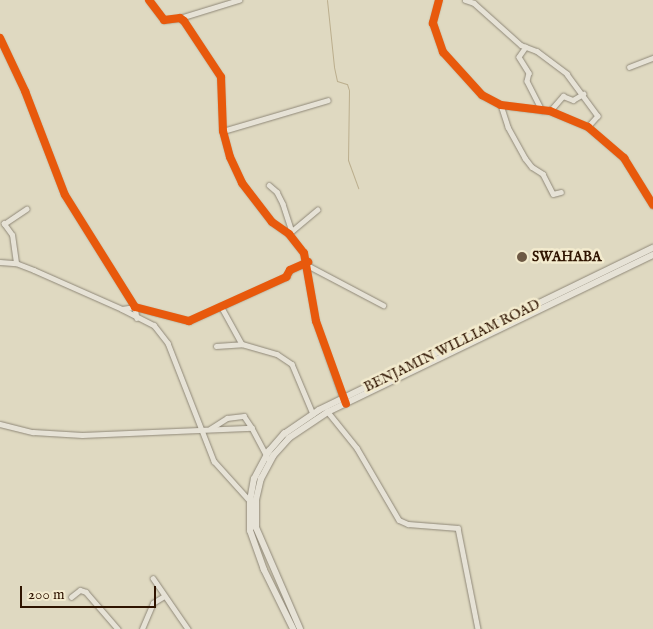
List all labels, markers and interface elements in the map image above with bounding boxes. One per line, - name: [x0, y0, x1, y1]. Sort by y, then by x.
- place label: SWAHABA: [532, 249, 602, 265]
- marker: SWAHABA: [516, 251, 528, 263]
- street label: BENJAMIN WILLIAM ROAD: [361, 296, 543, 396]
- scale bar: [22, 576, 159, 608]
- text: 200 m: [28, 585, 65, 604]

